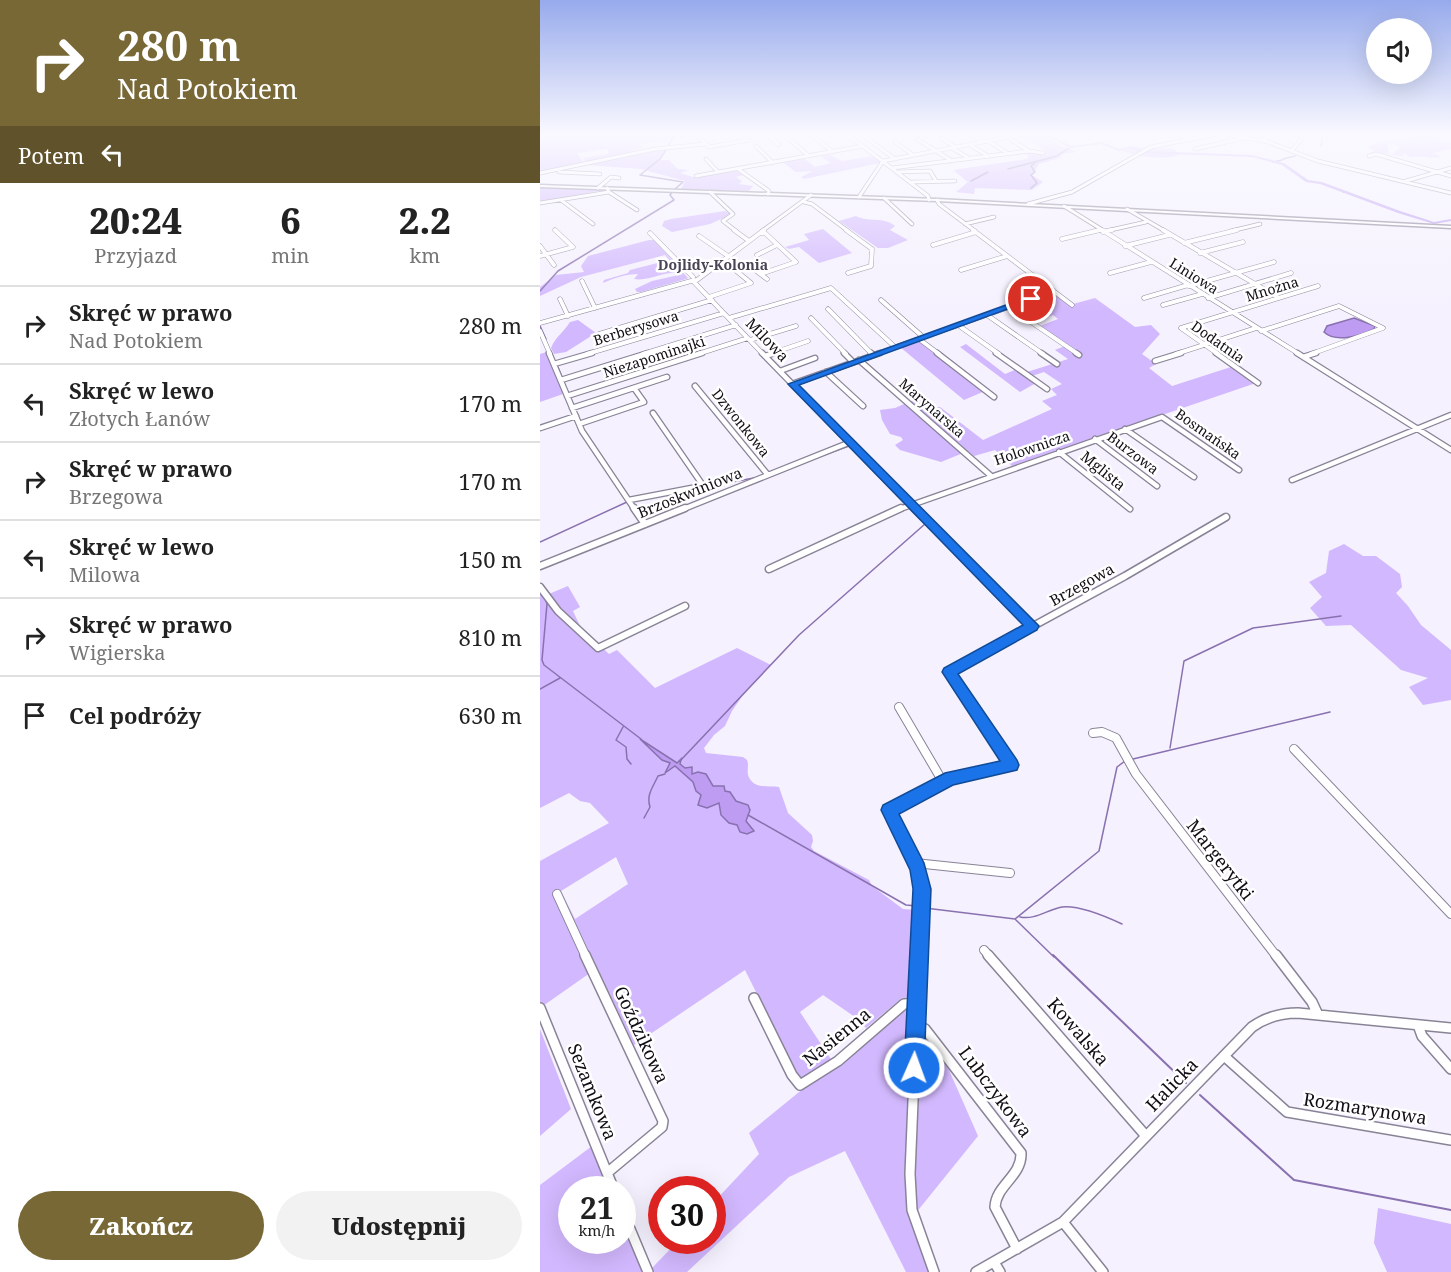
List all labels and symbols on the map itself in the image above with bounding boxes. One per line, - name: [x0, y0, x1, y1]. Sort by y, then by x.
- street label: Liniowa: [1166, 253, 1223, 298]
- district label: Dojlidy-Kolonia: [658, 255, 768, 274]
- street label: Mnożna: [1243, 271, 1301, 306]
- pin: [1005, 273, 1056, 324]
- street label: Berberysowa: [591, 306, 681, 349]
- street label: Milowa: [742, 313, 794, 366]
- street label: Dodatnia: [1188, 316, 1249, 367]
- street label: Niezapominajki: [601, 331, 708, 382]
- street label: Marynarska: [895, 374, 969, 442]
- street label: Dzwonkowa: [708, 385, 775, 461]
- street label: Bosmańska: [1172, 404, 1245, 463]
- street label: Holownicza: [991, 426, 1072, 469]
- street label: Burzowa: [1104, 427, 1163, 478]
- street label: Mglista: [1077, 446, 1130, 494]
- street label: Brzoskwiniowa: [634, 462, 745, 522]
- street label: Brzegowa: [1046, 558, 1117, 610]
- street label: Margerytki: [1182, 814, 1260, 905]
- street label: Goździkowa: [609, 982, 675, 1087]
- street label: Kowalska: [1043, 992, 1115, 1070]
- street label: Nasienna: [797, 1001, 875, 1071]
- position arrow: [882, 1036, 946, 1100]
- street label: Sezamkowa: [563, 1040, 623, 1143]
- street label: Lubczykowa: [954, 1041, 1038, 1142]
- street label: Halicka: [1140, 1052, 1203, 1116]
- street label: Rozmarynowa: [1302, 1086, 1429, 1130]
- speed limit sign: 30: [648, 1176, 726, 1254]

